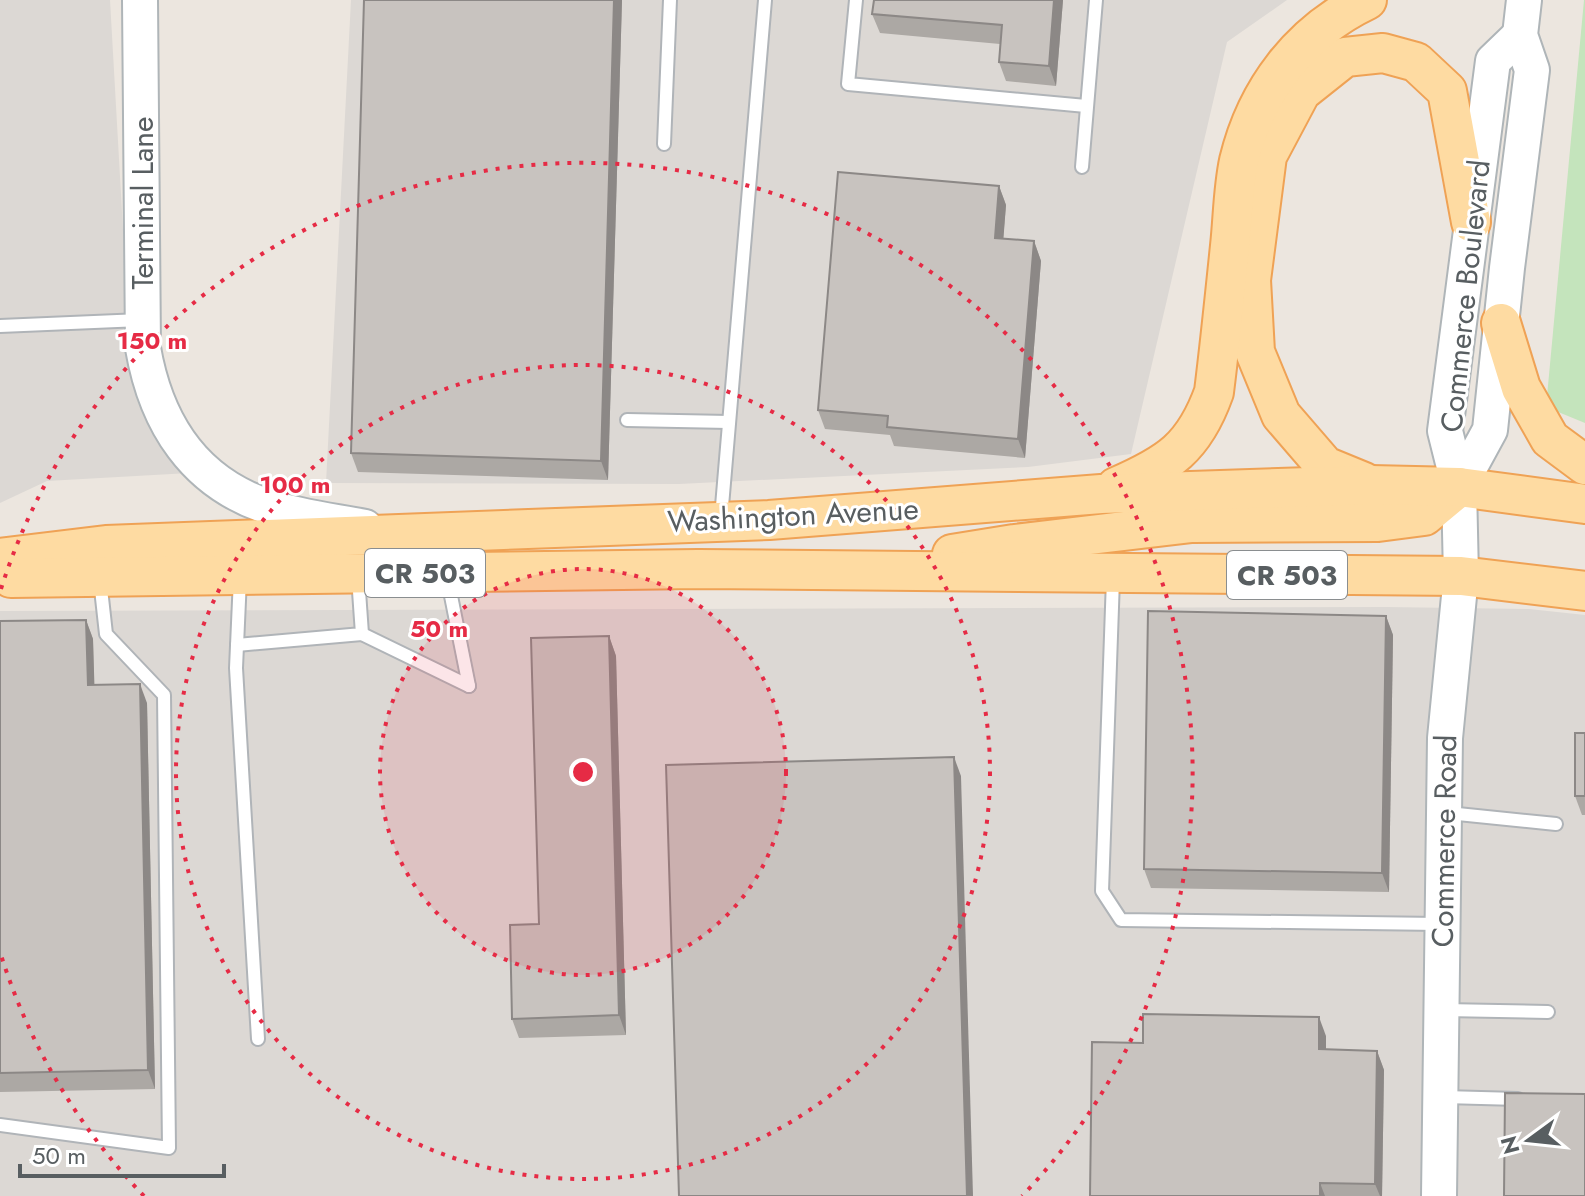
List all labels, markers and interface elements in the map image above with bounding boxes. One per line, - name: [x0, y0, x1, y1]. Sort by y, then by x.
- street label: Terminal Lane: [121, 116, 164, 290]
- street label: Commerce Boulevard: [1429, 158, 1501, 434]
- text: 150 m: [117, 323, 187, 358]
- text: 100 m: [260, 467, 330, 502]
- street label: Washington Avenue: [666, 487, 920, 543]
- road number: CR 503: [365, 549, 485, 597]
- road number: CR 503: [1227, 551, 1347, 599]
- text: 50 m: [410, 611, 468, 646]
- street label: Commerce Road: [1421, 734, 1467, 948]
- centre of rings: [569, 758, 597, 786]
- north arrow: [1489, 1100, 1569, 1180]
- scale bar: [20, 1128, 224, 1178]
- text: N: [1492, 1133, 1527, 1158]
- text: 50 m: [32, 1138, 86, 1173]

